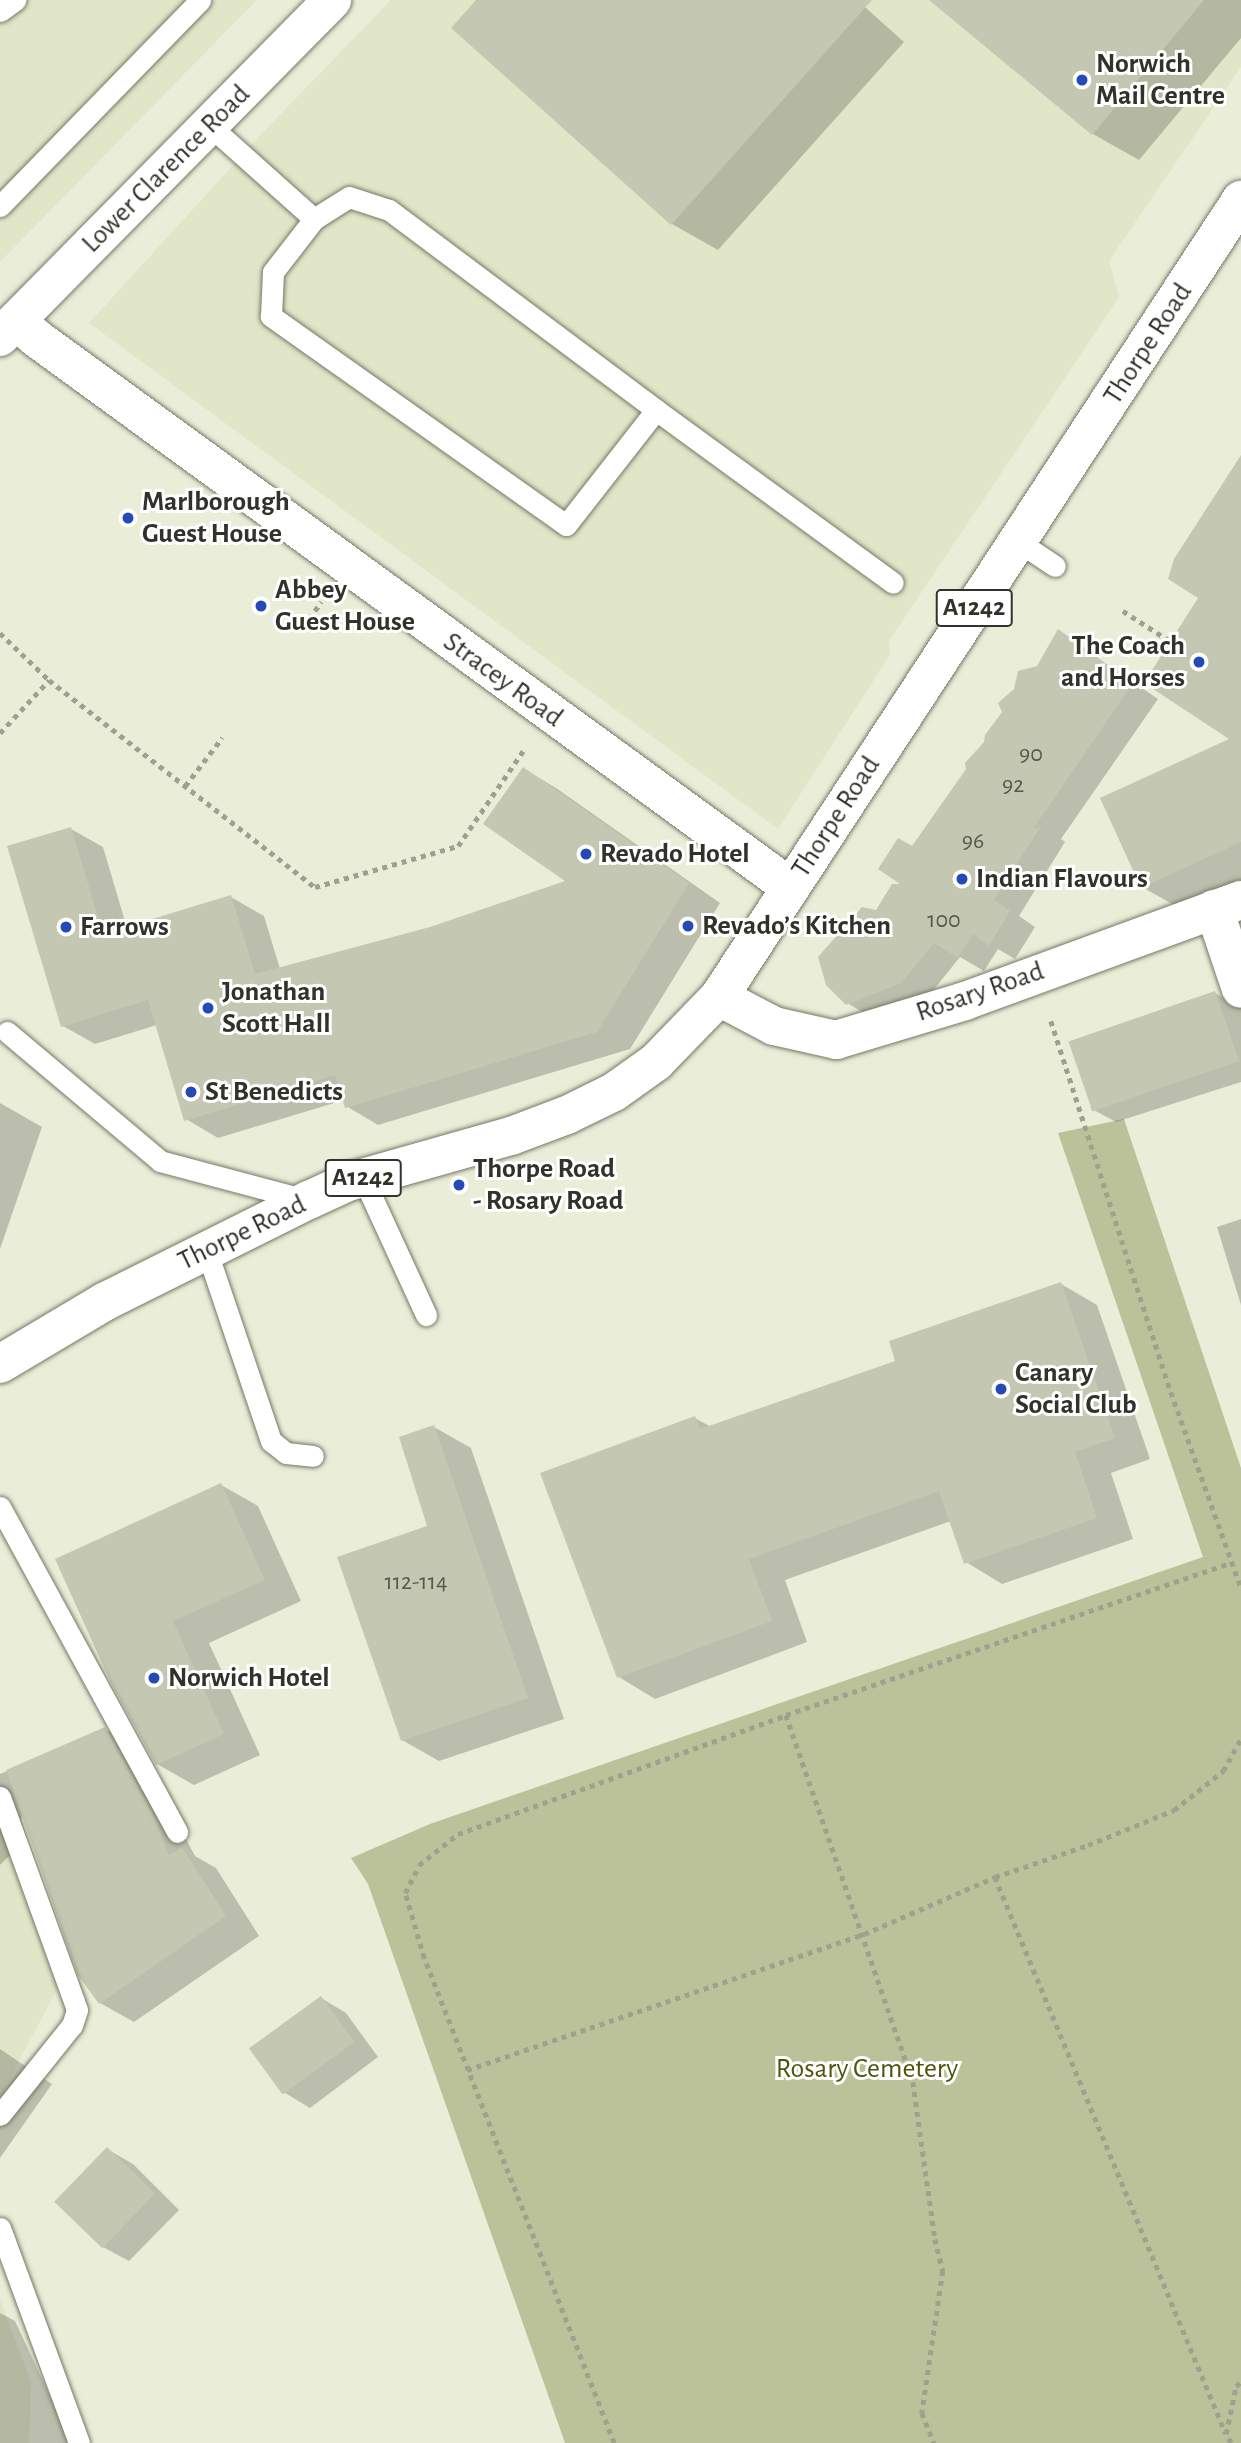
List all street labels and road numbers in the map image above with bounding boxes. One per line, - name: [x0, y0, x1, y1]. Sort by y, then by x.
- street label: Lower Clarence Road: [75, 78, 257, 260]
- street label: Thorpe Road: [1096, 277, 1200, 411]
- road number: A1242: [936, 586, 1012, 630]
- street label: Stracey Road: [437, 625, 569, 735]
- street label: Thorpe Road: [784, 750, 888, 884]
- street label: Rosary Road: [912, 954, 1048, 1030]
- road number: A1242: [324, 1156, 402, 1200]
- street label: Thorpe Road: [173, 1188, 311, 1278]

